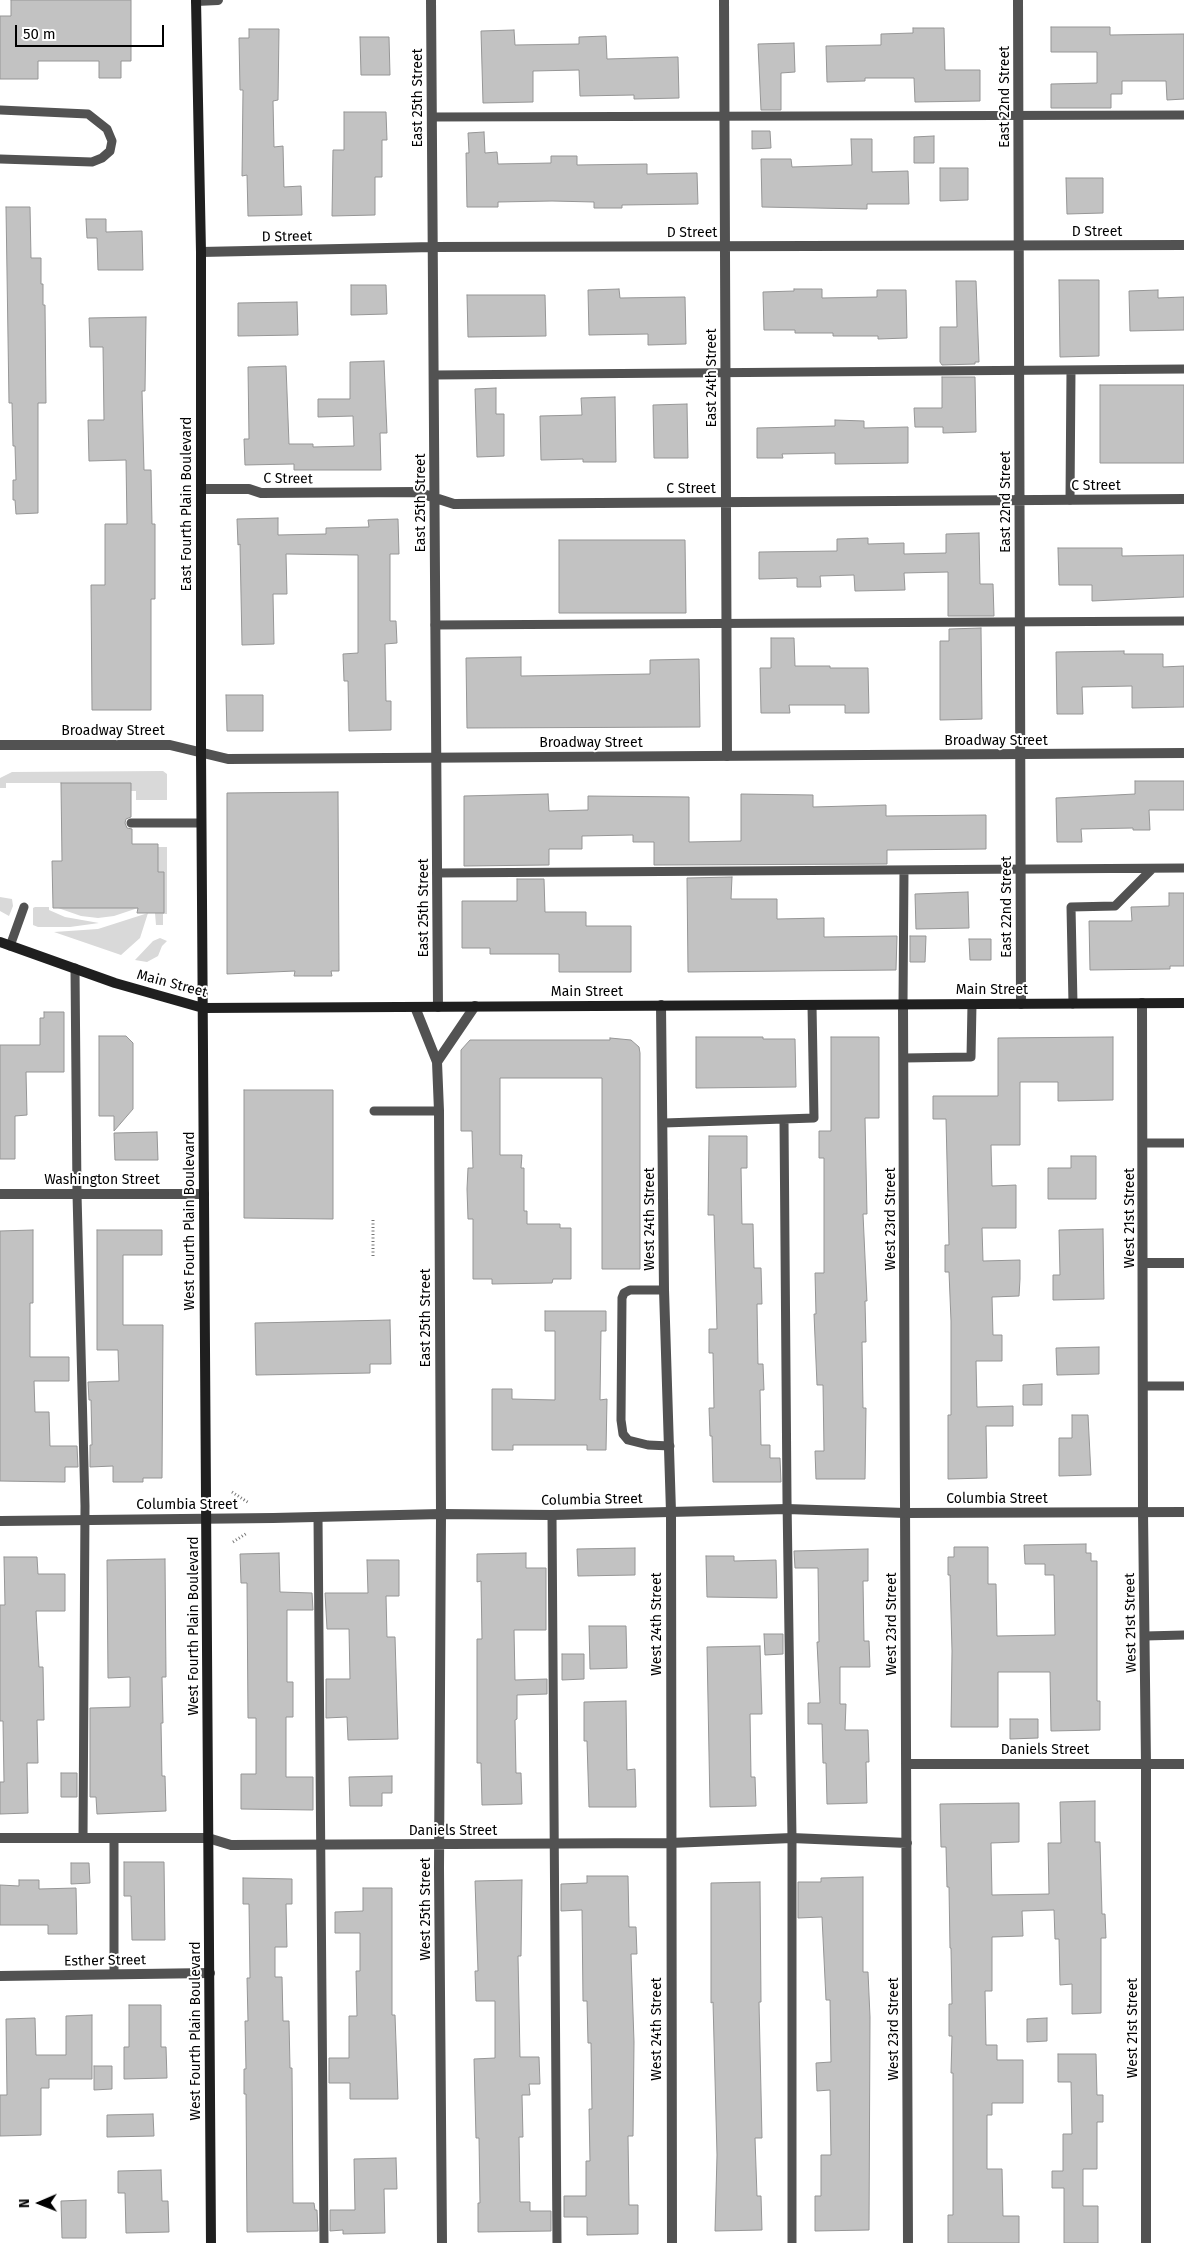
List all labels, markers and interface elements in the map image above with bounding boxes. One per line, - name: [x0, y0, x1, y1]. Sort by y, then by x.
- scale bar: [18, 15, 166, 47]
- text: 50 m: [23, 25, 56, 43]
- street label: East 22nd Street: [997, 46, 1013, 148]
- street label: East 25th Street: [410, 49, 426, 147]
- street label: D Street: [1072, 224, 1122, 240]
- street label: D Street: [667, 225, 717, 241]
- street label: D Street: [262, 228, 312, 246]
- street label: East 24th Street: [704, 328, 720, 428]
- street label: East Fourth Plain Boulevard: [179, 417, 195, 591]
- street label: East 22nd Street: [998, 451, 1014, 553]
- street label: East 25th Street: [413, 454, 429, 552]
- street label: C Street: [263, 470, 313, 488]
- street label: C Street: [1071, 478, 1121, 494]
- street label: C Street: [666, 481, 716, 497]
- street label: Broadway Street: [61, 723, 165, 739]
- street label: Broadway Street: [944, 733, 1048, 749]
- street label: Broadway Street: [539, 735, 643, 751]
- street label: East 22nd Street: [999, 856, 1015, 958]
- street label: East 25th Street: [416, 859, 432, 957]
- street label: Main Street: [135, 967, 209, 1001]
- street label: Main Street: [956, 982, 1028, 998]
- street label: Main Street: [551, 984, 623, 1000]
- street label: West Fourth Plain Boulevard: [182, 1131, 198, 1311]
- street label: West 24th Street: [642, 1167, 658, 1271]
- street label: West 23rd Street: [883, 1167, 899, 1271]
- street label: West 21st Street: [1122, 1168, 1138, 1268]
- street label: Washington Street: [44, 1172, 160, 1188]
- street label: East 25th Street: [418, 1269, 434, 1367]
- street label: Columbia Street: [541, 1491, 643, 1509]
- street label: Columbia Street: [946, 1491, 1048, 1507]
- street label: Columbia Street: [136, 1497, 238, 1513]
- street label: West Fourth Plain Boulevard: [186, 1536, 202, 1716]
- street label: West 24th Street: [649, 1572, 665, 1676]
- street label: West 23rd Street: [884, 1572, 900, 1676]
- street label: West 21st Street: [1122, 1573, 1140, 1673]
- street label: Daniels Street: [1001, 1742, 1089, 1758]
- street label: Daniels Street: [409, 1823, 497, 1839]
- street label: West 25th Street: [418, 1857, 434, 1961]
- street label: West Fourth Plain Boulevard: [188, 1941, 204, 2121]
- street label: Esther Street: [64, 1952, 146, 1970]
- street label: West 24th Street: [649, 1977, 665, 2081]
- street label: West 23rd Street: [886, 1977, 902, 2081]
- street label: West 21st Street: [1125, 1978, 1141, 2078]
- north arrow: [15, 2178, 65, 2228]
- text: N: [16, 2198, 33, 2208]

